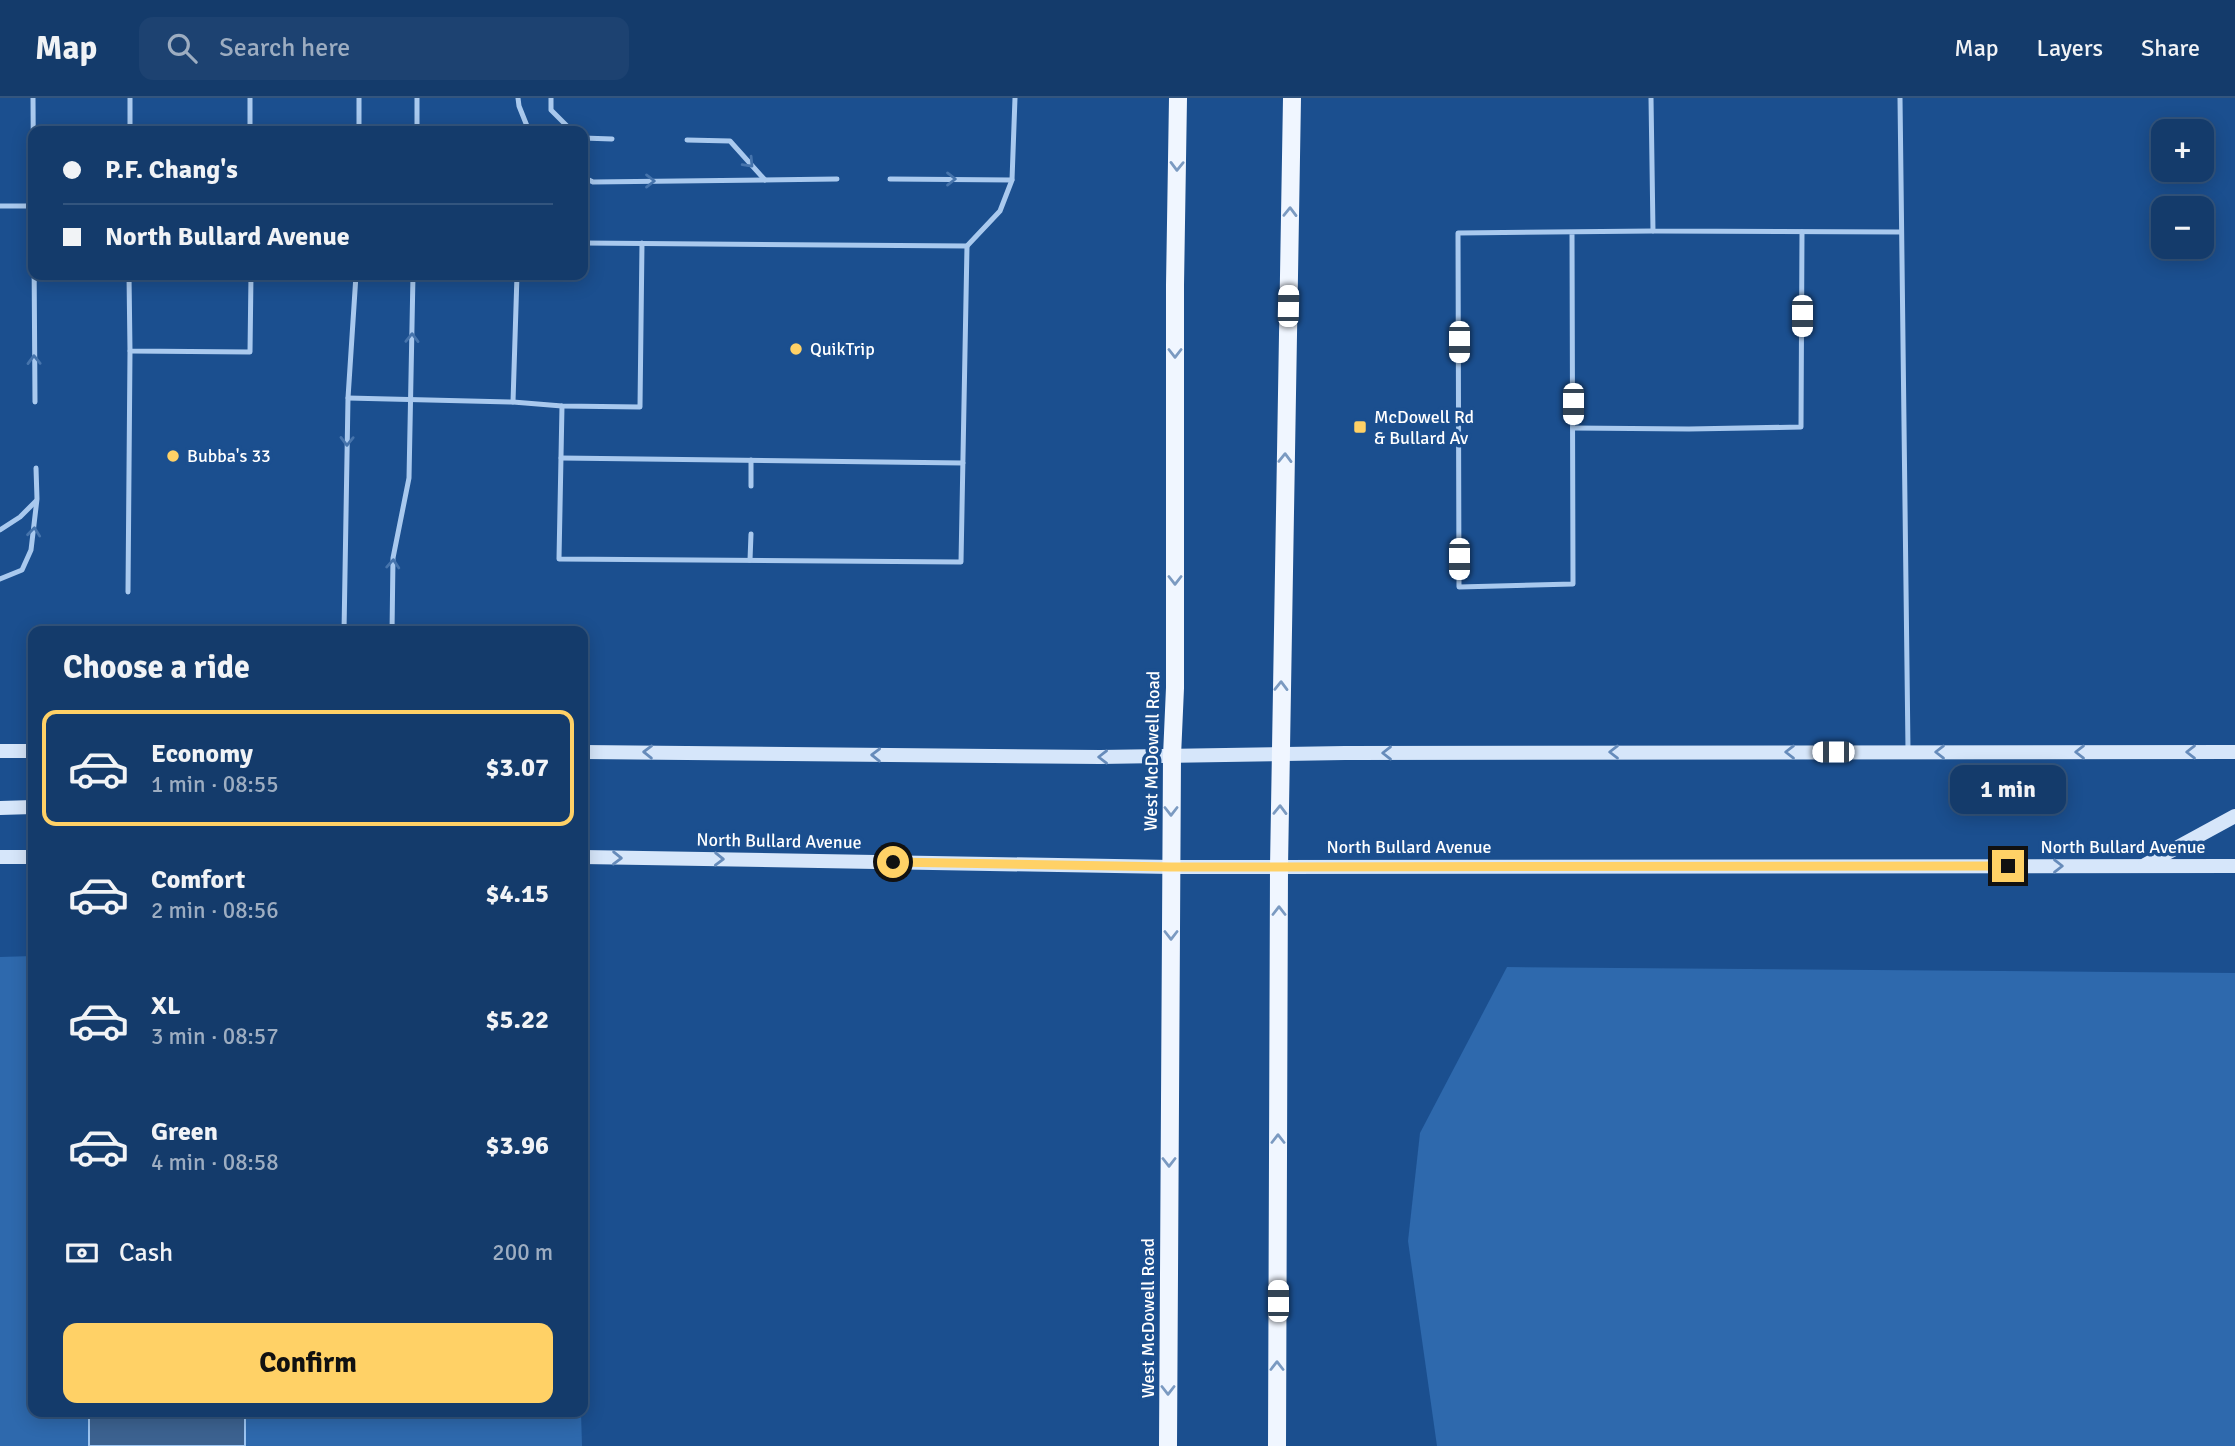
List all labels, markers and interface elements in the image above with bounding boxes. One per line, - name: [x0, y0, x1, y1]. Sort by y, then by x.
- search box: [139, 17, 629, 80]
- text: Map: [35, 28, 97, 69]
- icon: search: [163, 29, 201, 67]
- text: Search here: [219, 32, 350, 64]
- text: Map: [1954, 33, 1999, 63]
- text: Layers: [2037, 33, 2103, 63]
- text: Share: [2141, 33, 2200, 63]
- map controls: [2151, 119, 2214, 259]
- button: +: [2151, 119, 2214, 182]
- text: P.F. Chang's: [105, 154, 238, 186]
- one-way arrow: [741, 155, 754, 168]
- one-way arrow: [1169, 161, 1185, 172]
- one-way arrow: [946, 172, 957, 187]
- one-way arrow: [645, 173, 656, 189]
- button: −: [2151, 196, 2214, 259]
- one-way arrow: [1282, 206, 1297, 217]
- text: North Bullard Avenue: [105, 221, 350, 253]
- car: [1278, 285, 1299, 327]
- car: [1792, 295, 1813, 337]
- car: [1449, 321, 1470, 363]
- one-way arrow: [404, 332, 420, 343]
- place label: QuikTrip: [810, 338, 875, 360]
- marker: QuikTrip: [788, 341, 804, 357]
- one-way arrow: [1167, 348, 1183, 359]
- one-way arrow: [27, 355, 42, 366]
- car: [1563, 383, 1584, 425]
- place label: McDowell Rd & Bullard Av: [1374, 406, 1474, 449]
- marker: McDowell Rd & Bullard Av: [1352, 419, 1368, 435]
- one-way arrow: [339, 436, 355, 446]
- place label: Bubba's 33: [187, 445, 271, 467]
- marker: Bubba's 33: [165, 448, 181, 464]
- one-way arrow: [1278, 452, 1293, 463]
- one-way arrow: [26, 526, 41, 538]
- car: [1449, 538, 1470, 580]
- one-way arrow: [385, 558, 400, 569]
- one-way arrow: [1167, 576, 1183, 586]
- text: Choose a ride: [63, 648, 250, 687]
- street label: West McDowell Road: [1140, 671, 1164, 831]
- one-way arrow: [1274, 680, 1289, 691]
- icon: car: [67, 737, 130, 800]
- text: Economy: [151, 738, 253, 770]
- car: [1813, 742, 1855, 763]
- one-way arrow: [643, 744, 653, 760]
- one-way arrow: [1608, 744, 1619, 760]
- one-way arrow: [1785, 744, 1795, 760]
- one-way arrow: [1935, 744, 1945, 760]
- one-way arrow: [2074, 744, 2084, 760]
- one-way arrow: [2186, 744, 2196, 760]
- one-way arrow: [1381, 745, 1391, 761]
- one-way arrow: [870, 747, 881, 762]
- one-way arrow: [1098, 749, 1108, 765]
- text: $3.07: [485, 752, 549, 784]
- callout: 1 min: [1950, 764, 2066, 814]
- text: 1 min · 08:55: [151, 770, 279, 799]
- text: 1 min: [1980, 775, 2036, 804]
- one-way arrow: [1272, 804, 1287, 815]
- one-way arrow: [1163, 806, 1179, 817]
- street label: North Bullard Avenue: [696, 829, 862, 853]
- street label: North Bullard Avenue: [1326, 836, 1492, 858]
- street label: North Bullard Avenue: [2040, 836, 2206, 858]
- route start: [877, 846, 909, 878]
- one-way arrow: [611, 850, 622, 865]
- route end: [1992, 850, 2024, 882]
- one-way arrow: [714, 851, 724, 867]
- one-way arrow: [2053, 858, 2063, 874]
- icon: car: [67, 863, 130, 926]
- text: Comfort: [151, 864, 245, 896]
- text: $4.15: [485, 878, 549, 910]
- text: 2 min · 08:56: [151, 896, 279, 925]
- one-way arrow: [1271, 906, 1287, 916]
- one-way arrow: [1163, 930, 1179, 941]
- icon: car: [67, 989, 130, 1052]
- text: XL: [151, 990, 181, 1022]
- text: $5.22: [485, 1004, 549, 1036]
- text: 3 min · 08:57: [151, 1022, 279, 1051]
- icon: car: [67, 1115, 130, 1178]
- text: Green: [151, 1116, 218, 1148]
- text: $3.96: [485, 1130, 549, 1162]
- one-way arrow: [1270, 1133, 1286, 1144]
- text: 4 min · 08:58: [151, 1148, 279, 1177]
- one-way arrow: [1161, 1158, 1177, 1168]
- icon: cash: [63, 1234, 101, 1272]
- text: Cash: [119, 1237, 173, 1269]
- text: 200 m: [492, 1238, 553, 1267]
- street label: West McDowell Road: [1137, 1238, 1159, 1398]
- car: [1268, 1280, 1289, 1322]
- button: Confirm: [63, 1323, 553, 1403]
- one-way arrow: [1269, 1361, 1285, 1371]
- one-way arrow: [1160, 1385, 1176, 1396]

